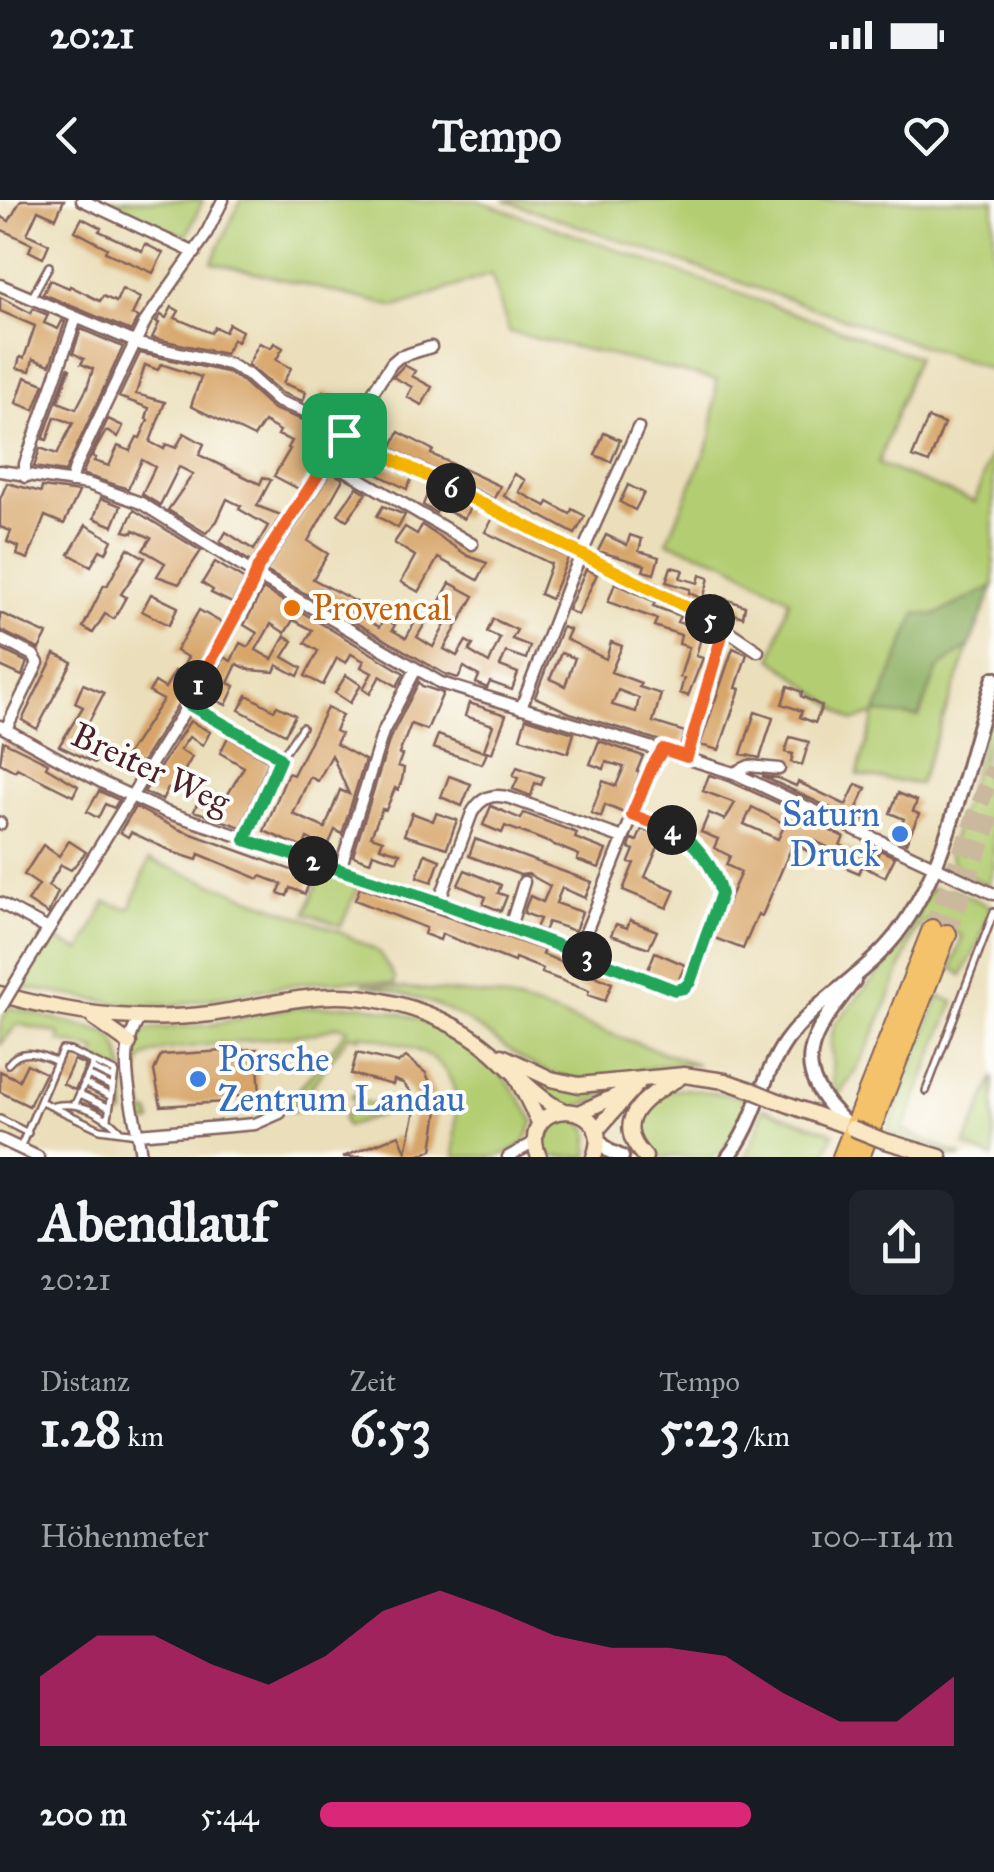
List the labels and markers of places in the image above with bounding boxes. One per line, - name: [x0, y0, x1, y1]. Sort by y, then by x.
- pin: [302, 393, 387, 478]
- pin: 6: [426, 463, 476, 513]
- place label: Provencal: [312, 587, 452, 630]
- pin: 5: [685, 594, 735, 644]
- marker: Provencal: [281, 597, 303, 619]
- pin: 1: [173, 660, 223, 710]
- place label: Saturn Druck: [782, 793, 881, 876]
- pin: 4: [647, 805, 697, 855]
- marker: Saturn Druck: [889, 823, 911, 845]
- pin: 2: [288, 836, 338, 886]
- pin: 3: [562, 931, 612, 981]
- place label: Porsche Zentrum Landau: [218, 1038, 465, 1121]
- marker: Porsche Zentrum Landau: [187, 1068, 209, 1090]

